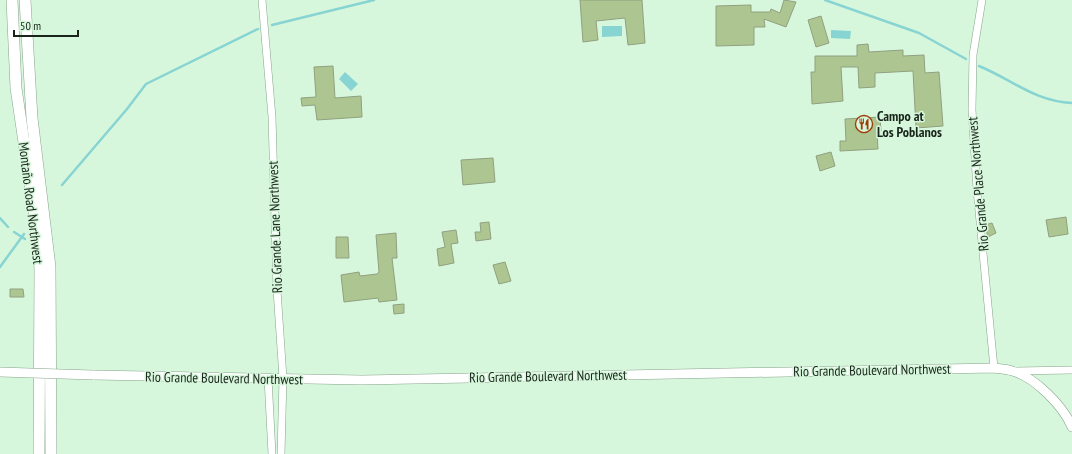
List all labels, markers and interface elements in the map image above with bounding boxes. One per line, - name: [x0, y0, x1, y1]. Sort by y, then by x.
- scale bar: [14, 12, 78, 38]
- text: 50 m: [20, 18, 41, 33]
- place label: Campo at Los Poblanos: [877, 107, 942, 141]
- restaurant icon: Campo at Los Poblanos: [854, 114, 874, 134]
- street label: Rio Grande Place Northwest: [963, 116, 993, 252]
- street label: Montaño Road Northwest: [15, 141, 47, 265]
- street label: Rio Grande Lane Northwest: [264, 160, 286, 293]
- street label: Rio Grande Boulevard Northwest: [793, 360, 951, 380]
- street label: Rio Grande Boulevard Northwest: [469, 366, 627, 386]
- street label: Rio Grande Boulevard Northwest: [145, 368, 303, 388]

